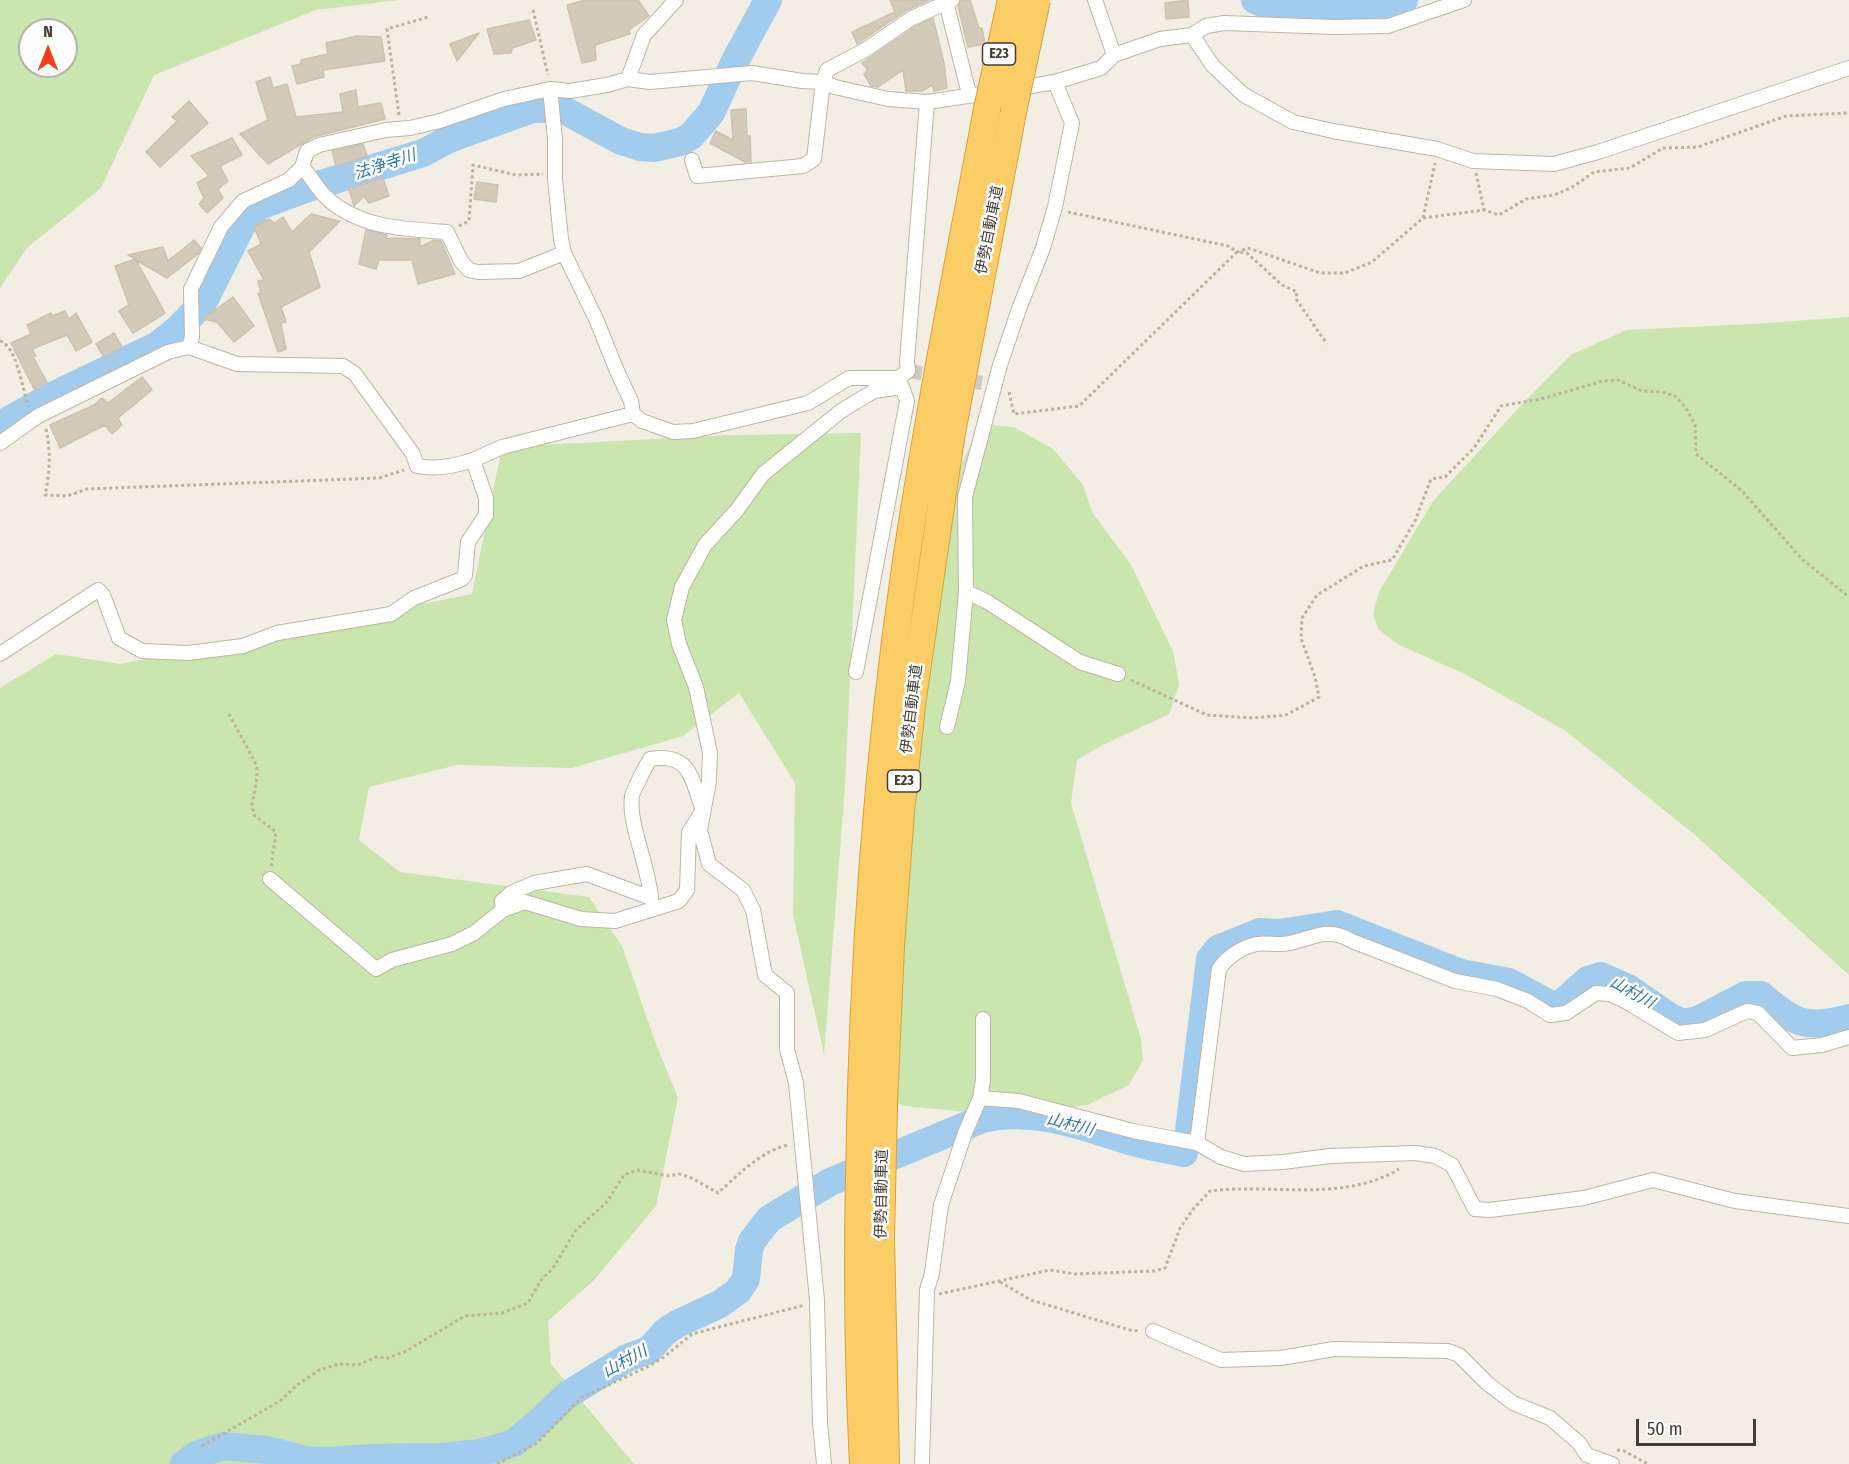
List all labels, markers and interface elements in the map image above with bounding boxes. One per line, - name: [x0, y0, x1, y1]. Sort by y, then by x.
- north arrow: [18, 18, 78, 78]
- text: N: [43, 22, 53, 41]
- road number: E23: [982, 43, 1016, 65]
- water label: 法浄寺川: [352, 146, 418, 184]
- street label: 伊勢自動車道: [973, 184, 1007, 276]
- street label: 伊勢自動車道: [898, 663, 926, 755]
- road number: E23: [888, 770, 920, 792]
- water label: 山村川: [1606, 973, 1658, 1013]
- water label: 山村川: [1044, 1110, 1096, 1140]
- street label: 伊勢自動車道: [872, 1149, 892, 1239]
- water label: 山村川: [599, 1342, 651, 1382]
- scale bar: [1639, 1407, 1759, 1445]
- text: 50 m: [1647, 1418, 1683, 1440]

